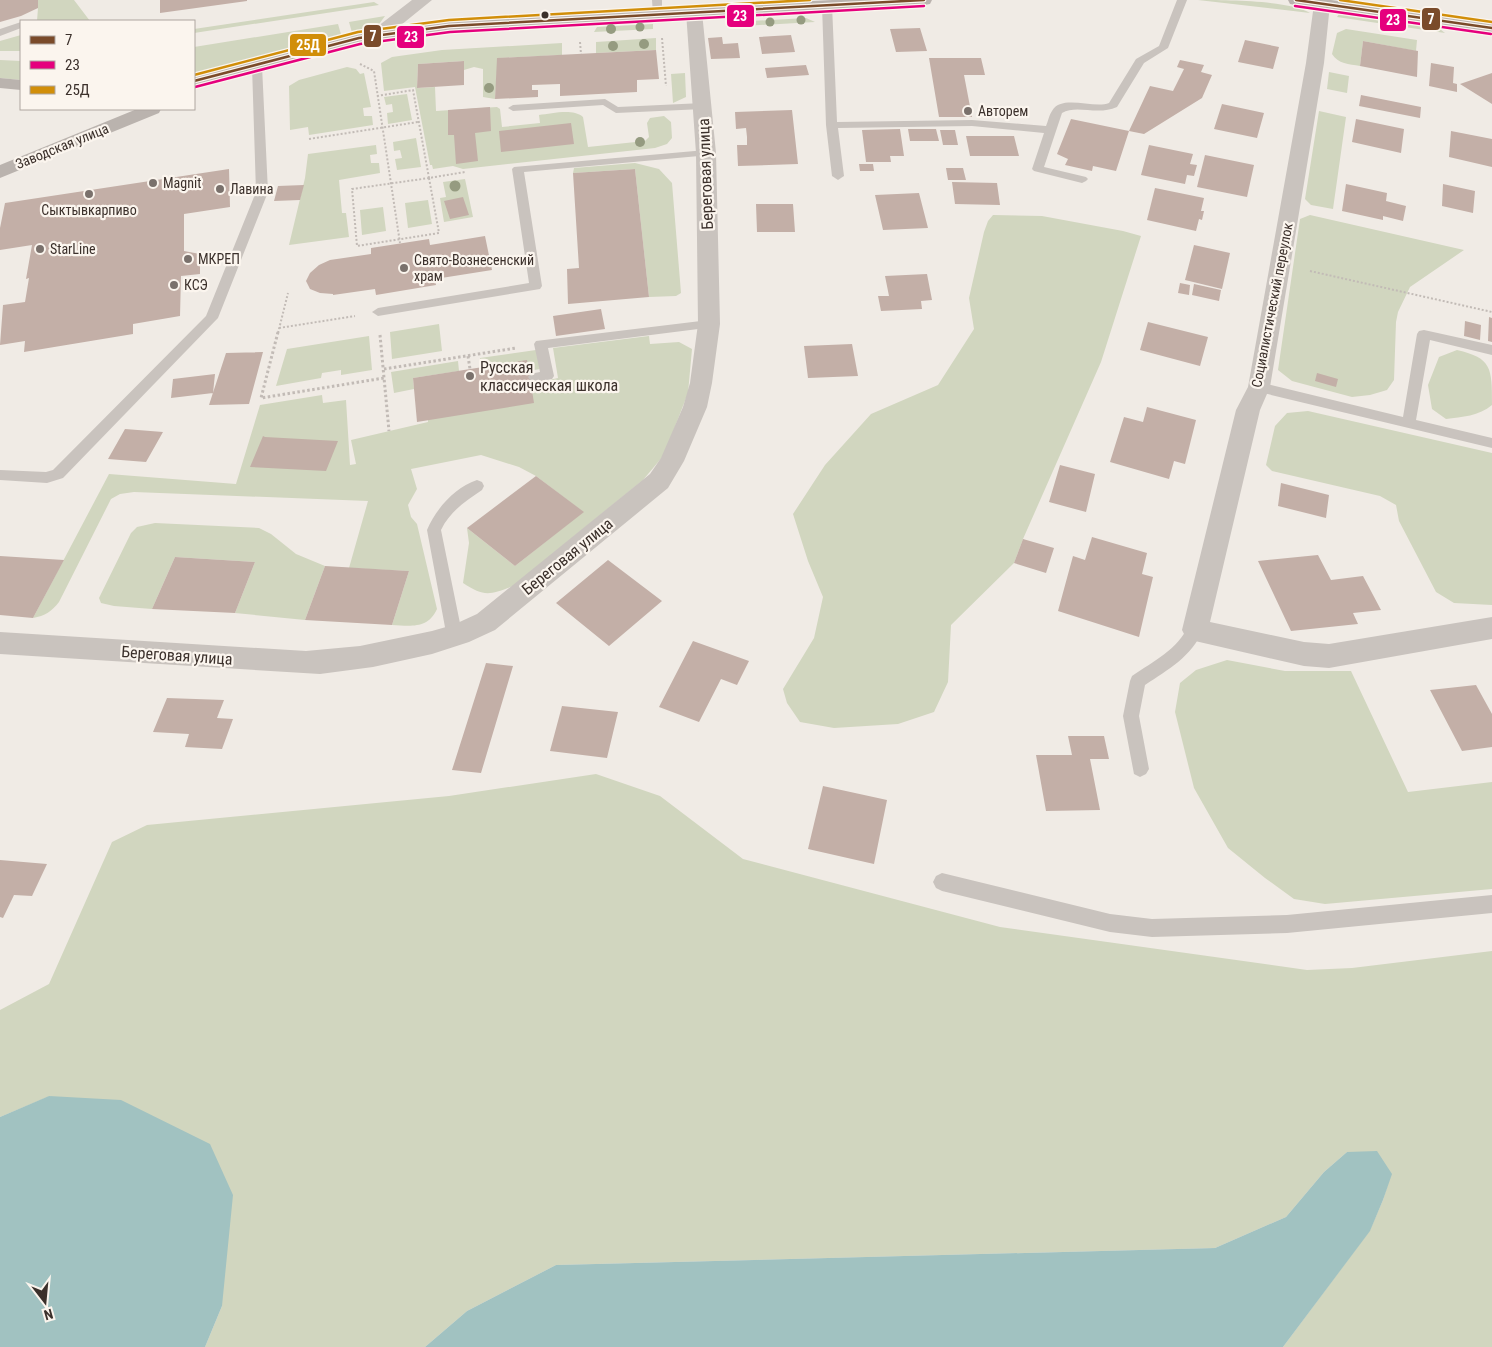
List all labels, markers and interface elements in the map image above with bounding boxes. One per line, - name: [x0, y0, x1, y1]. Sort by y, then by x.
- line badge: 23: [726, 4, 755, 28]
- line badge: 7: [1421, 7, 1441, 31]
- text: 23: [733, 8, 747, 24]
- line badge: 23: [1379, 8, 1407, 32]
- unlabelled marker: [540, 10, 550, 20]
- text: 7: [1427, 11, 1435, 27]
- text: 23: [1386, 12, 1400, 28]
- legend: [20, 20, 195, 110]
- line badge: 7: [363, 24, 382, 48]
- line badge: 23: [396, 25, 425, 49]
- text: 7: [369, 28, 377, 44]
- text: 23: [404, 29, 418, 45]
- text: 7: [65, 31, 72, 49]
- line badge: 25Д: [289, 33, 327, 57]
- text: 25Д: [296, 37, 320, 53]
- text: 23: [65, 56, 80, 74]
- text: 25Д: [65, 81, 90, 99]
- place label: Авторем: [978, 103, 1028, 119]
- marker: Авторем: [962, 105, 974, 117]
- street label: Береговая улица: [694, 118, 717, 230]
- street label: Заводская улица: [13, 120, 111, 172]
- place label: Magnit: [163, 175, 201, 191]
- marker: Magnit: [147, 177, 159, 189]
- place label: Лавина: [230, 181, 273, 197]
- marker: Лавина: [214, 183, 226, 195]
- marker: Сыктывкарпиво: [83, 188, 95, 200]
- place label: Сыктывкарпиво: [41, 202, 137, 218]
- street label: Социалистический переулок: [1248, 221, 1296, 389]
- place label: StarLine: [50, 241, 96, 257]
- marker: StarLine: [34, 243, 46, 255]
- place label: МКРЕП: [198, 251, 240, 267]
- place label: Свято-Вознесенский храм: [414, 252, 534, 284]
- marker: МКРЕП: [182, 253, 194, 265]
- marker: Свято-Вознесенский храм: [398, 262, 410, 274]
- place label: КСЭ: [184, 277, 208, 293]
- marker: КСЭ: [168, 279, 180, 291]
- place label: Русская классическая школа: [480, 358, 618, 395]
- marker: Русская классическая школа: [464, 370, 476, 382]
- street label: Береговая улица: [518, 514, 617, 599]
- street label: Береговая улица: [121, 642, 233, 669]
- north arrow: [20, 1277, 70, 1327]
- text: N: [42, 1306, 55, 1323]

